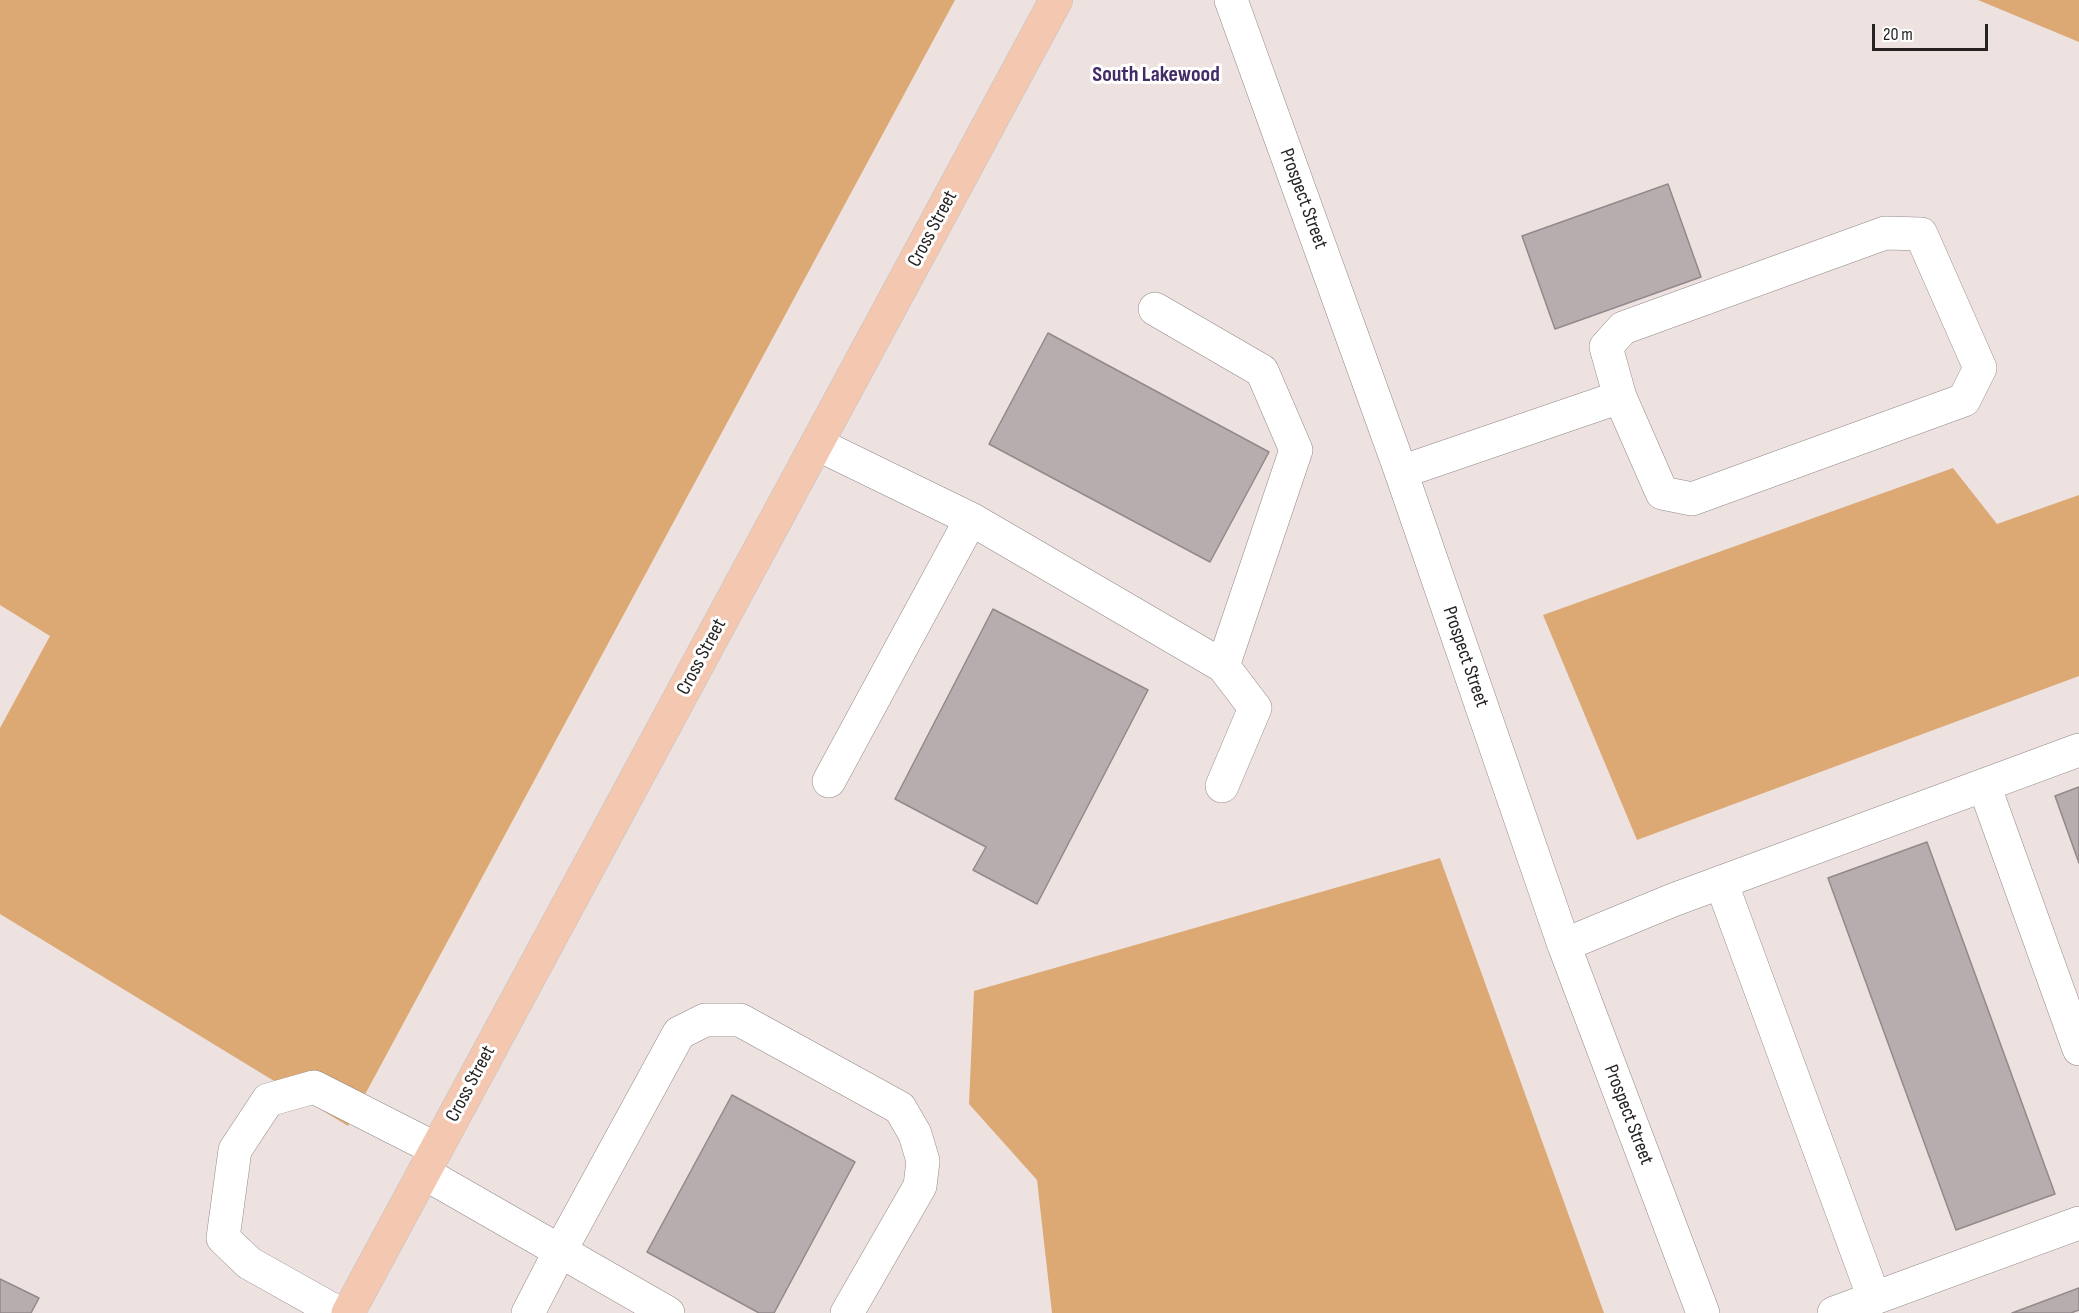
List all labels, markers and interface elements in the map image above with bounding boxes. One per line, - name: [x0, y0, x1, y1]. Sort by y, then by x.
- scale bar: [1875, 12, 1990, 50]
- text: 20 m: [1883, 24, 1913, 45]
- district label: South Lakewood: [1092, 62, 1220, 88]
- street label: Prospect Street: [1274, 146, 1332, 252]
- street label: Cross Street: [903, 187, 963, 271]
- street label: Prospect Street: [1437, 603, 1493, 711]
- street label: Cross Street: [672, 615, 732, 699]
- street label: Cross Street: [441, 1042, 501, 1126]
- street label: Prospect Street: [1598, 1062, 1658, 1168]

